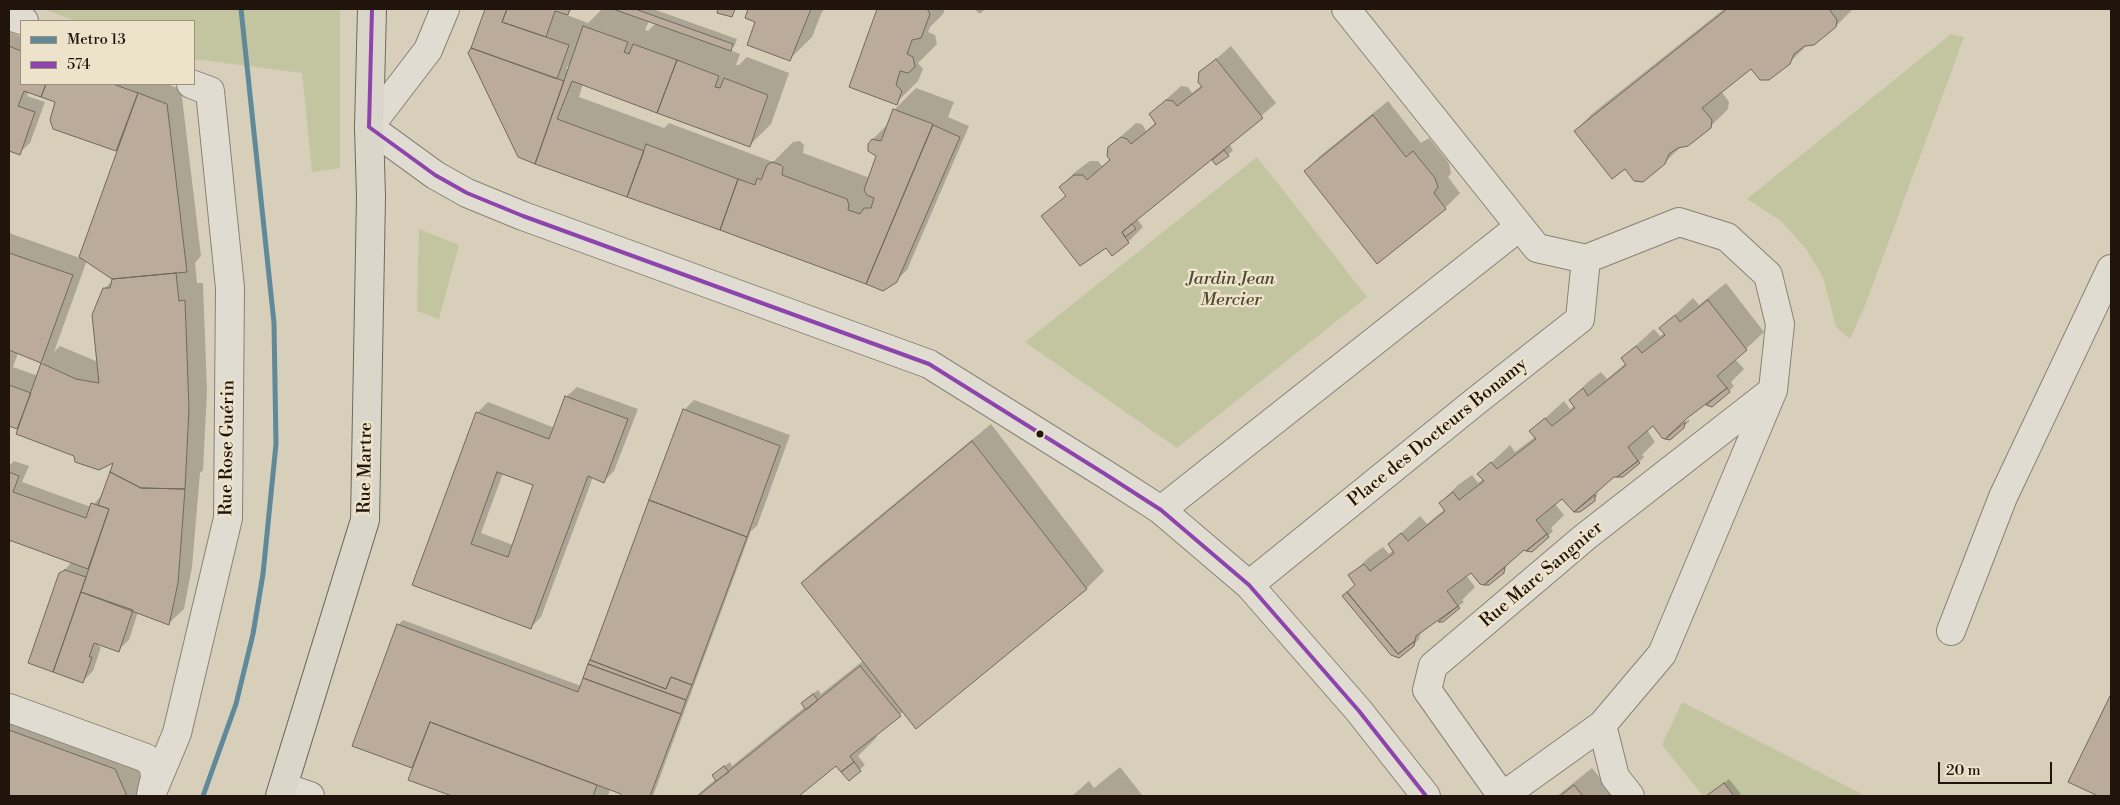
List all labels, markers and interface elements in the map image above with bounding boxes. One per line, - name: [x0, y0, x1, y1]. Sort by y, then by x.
- legend: [20, 20, 195, 85]
- text: Metro 13: [67, 30, 126, 49]
- text: 574: [67, 55, 90, 74]
- park label: Jardin Jean Mercier: [1187, 269, 1275, 312]
- street label: Place des Docteurs Bonamy: [1344, 354, 1532, 512]
- street label: Rue Rose Guérin: [216, 380, 240, 516]
- street label: Rue Martre: [354, 422, 378, 514]
- unlabelled marker: [1035, 429, 1045, 439]
- street label: Rue Marc Sangnier: [1476, 517, 1608, 633]
- scale bar: [1940, 752, 2054, 784]
- text: 20 m: [1946, 761, 1981, 780]

